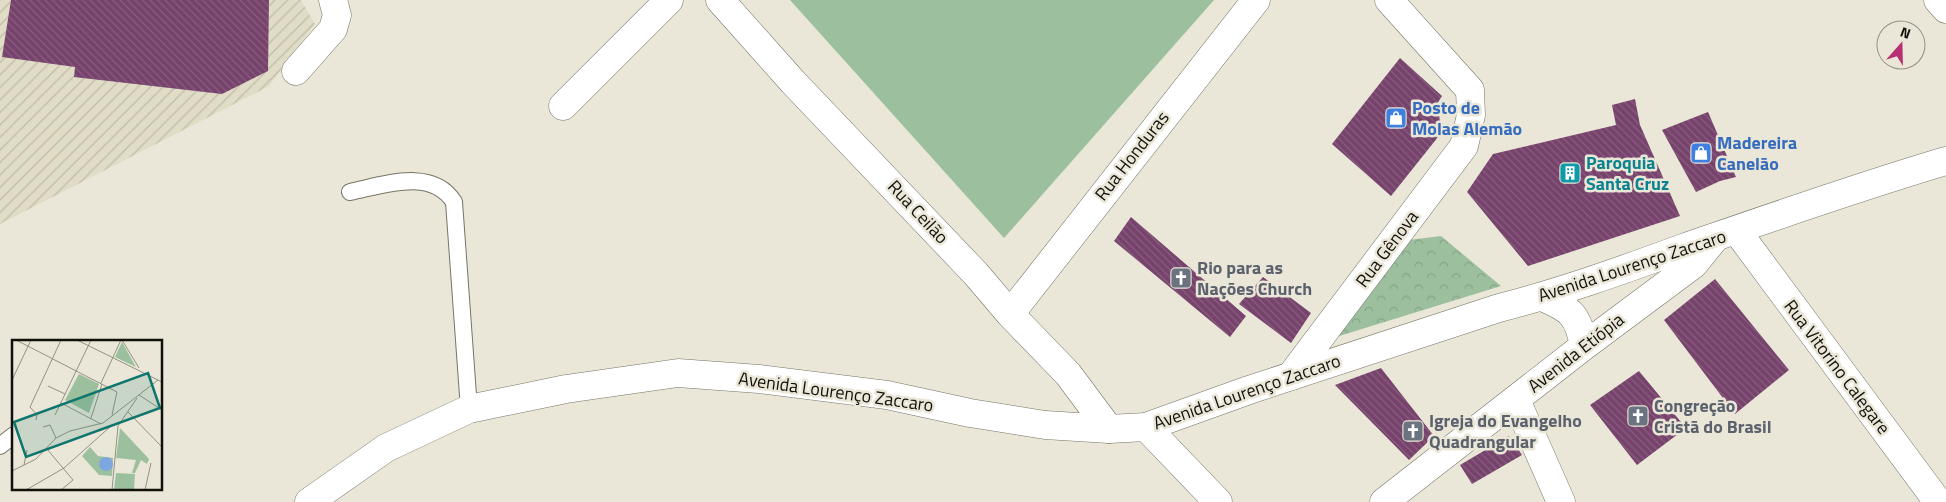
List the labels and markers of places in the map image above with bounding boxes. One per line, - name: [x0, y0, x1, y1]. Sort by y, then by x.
- place label: Posto de Molas Alemão: [1412, 94, 1522, 142]
- shop icon: Posto de Molas Alemão: [1384, 106, 1408, 130]
- place label: Madereira Canelão: [1717, 129, 1797, 177]
- shop icon: Madereira Canelão: [1689, 141, 1713, 165]
- place label: Paroquia Santa Cruz: [1586, 149, 1669, 197]
- building icon: Paroquia Santa Cruz: [1558, 161, 1582, 185]
- place label: Rio para as Nações Church: [1197, 254, 1312, 302]
- church icon: Rio para as Nações Church: [1169, 266, 1193, 290]
- place label: Congreção Cristã do Brasil: [1654, 392, 1772, 440]
- church icon: Congreção Cristã do Brasil: [1626, 404, 1650, 428]
- place label: Igreja do Evangelho Quadrangular: [1429, 407, 1582, 455]
- church icon: Igreja do Evangelho Quadrangular: [1401, 419, 1425, 443]

